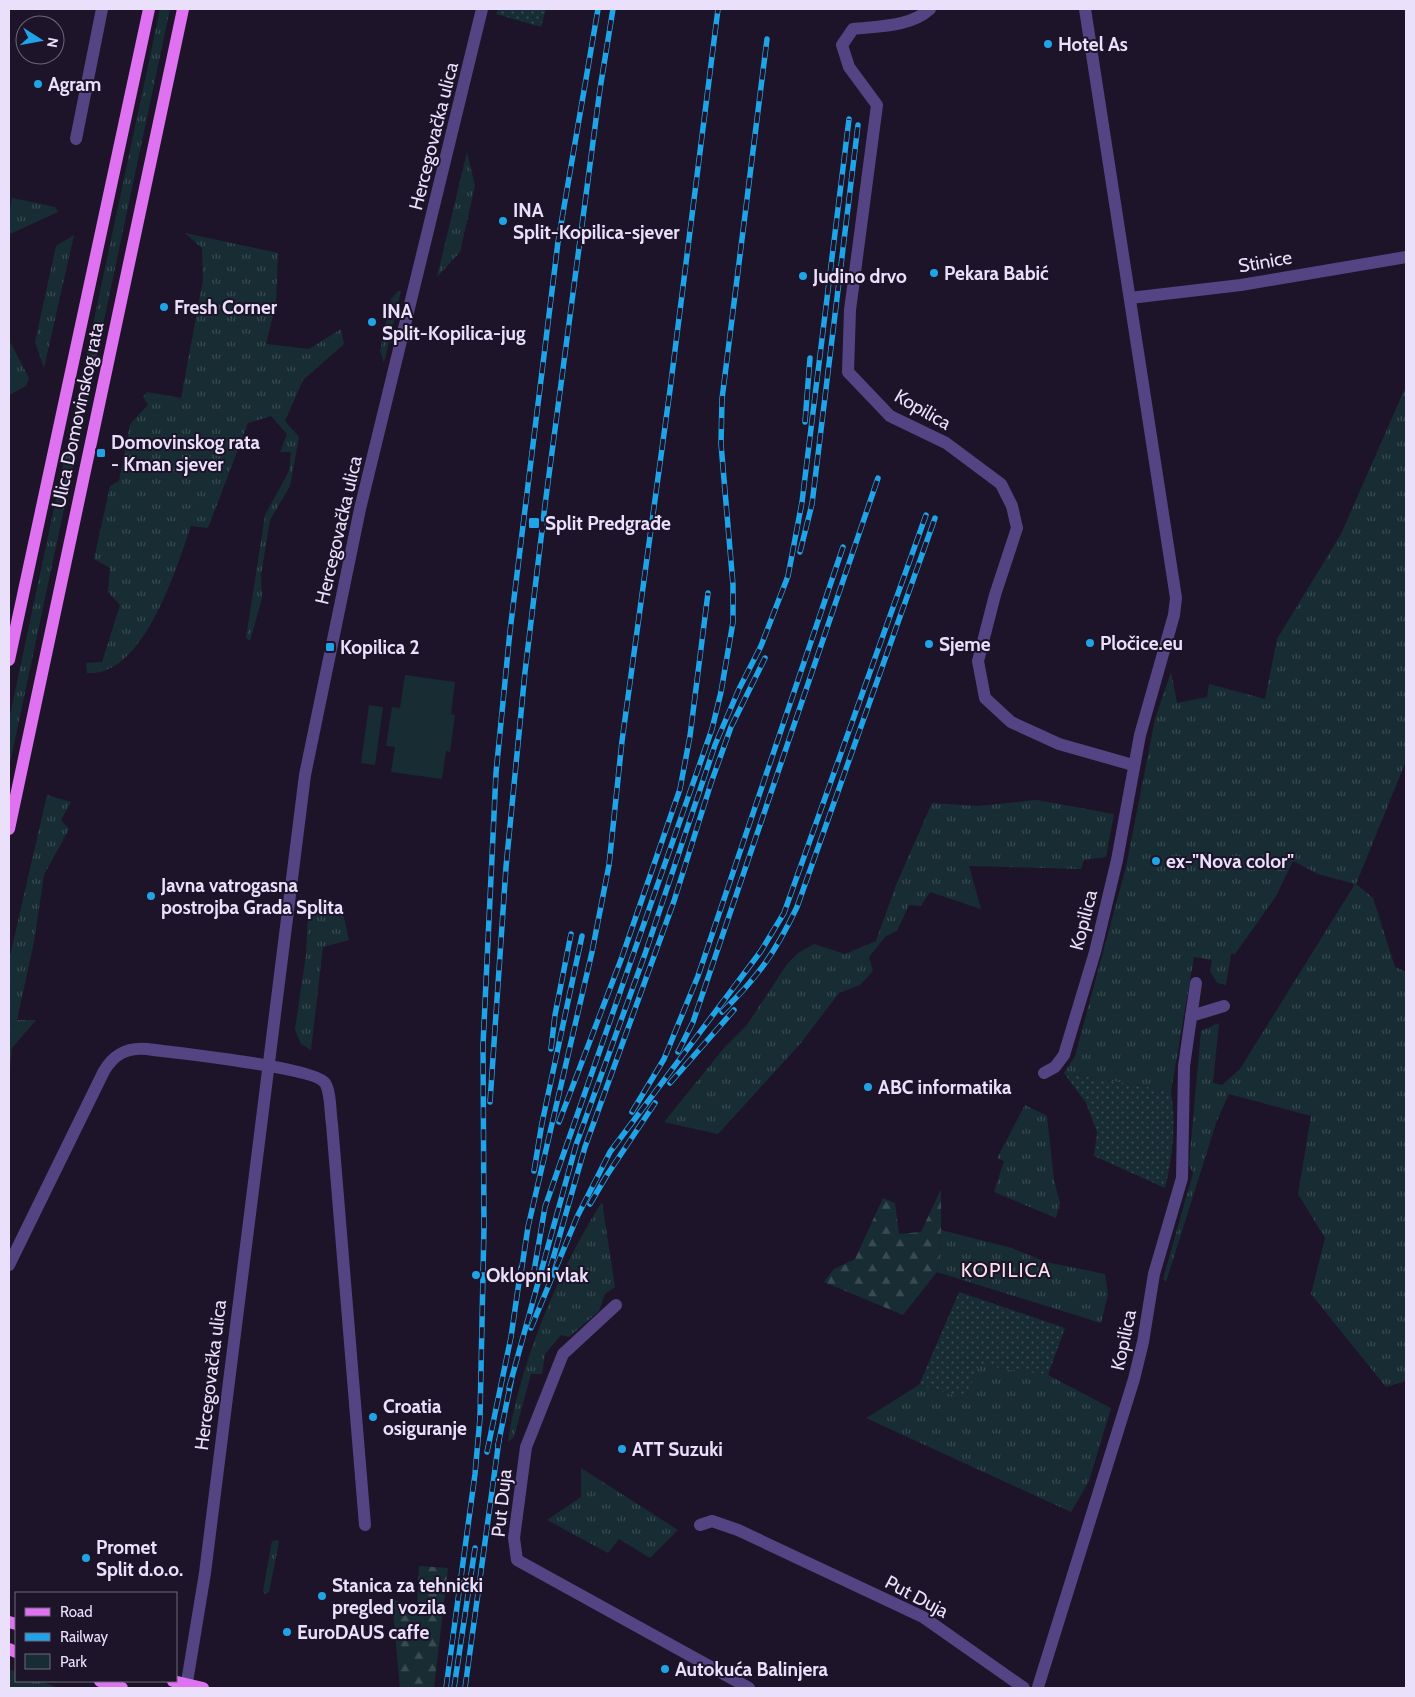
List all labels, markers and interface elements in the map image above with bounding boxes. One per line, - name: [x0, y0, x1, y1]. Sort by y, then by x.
- north arrow: [15, 15, 65, 65]
- place label: Hotel As: [1058, 33, 1128, 56]
- text: N: [43, 36, 63, 49]
- marker: Hotel As: [1042, 38, 1054, 50]
- street label: Hercegovačka ulica: [404, 60, 463, 212]
- place label: Agram: [48, 73, 101, 96]
- marker: Agram: [32, 78, 44, 90]
- place label: INA Split-Kopilica-sjever: [513, 199, 680, 244]
- marker: INA Split-Kopilica-sjever: [497, 215, 509, 227]
- street label: Stinice: [1236, 245, 1294, 278]
- place label: Pekara Babić: [944, 262, 1049, 285]
- place label: Judino drvo: [812, 265, 907, 288]
- marker: Pekara Babić: [928, 267, 940, 279]
- marker: Judino drvo: [797, 270, 809, 282]
- place label: Fresh Corner: [174, 296, 278, 319]
- place label: INA Split-Kopilica-jug: [382, 300, 526, 345]
- marker: Fresh Corner: [158, 301, 170, 313]
- marker: INA Split-Kopilica-jug: [366, 316, 378, 328]
- street label: Ulica Domovinskog rata: [47, 320, 108, 510]
- street label: Kopilica: [890, 384, 955, 435]
- place label: Domovinskog rata - Kman sjever: [111, 431, 261, 476]
- marker: Domovinskog rata - Kman sjever: [95, 447, 107, 459]
- street label: Hercegovačka ulica: [310, 454, 367, 607]
- place label: Split Predgrađe: [545, 512, 671, 535]
- marker: Split Predgrađe: [527, 516, 541, 530]
- place label: Pločice.eu: [1100, 632, 1183, 655]
- place label: Sjeme: [939, 633, 991, 656]
- place label: Kopilica 2: [340, 636, 420, 659]
- marker: Pločice.eu: [1084, 637, 1096, 649]
- marker: Sjeme: [923, 638, 935, 650]
- marker: Kopilica 2: [324, 641, 336, 653]
- place label: ex-"Nova color": [1166, 850, 1294, 873]
- marker: ex-"Nova color": [1150, 855, 1162, 867]
- place label: Javna vatrogasna postrojba Grada Splita: [160, 874, 344, 919]
- street label: Kopilica: [1065, 888, 1102, 953]
- marker: Javna vatrogasna postrojba Grada Splita: [145, 890, 157, 902]
- place label: ABC informatika: [878, 1076, 1012, 1099]
- marker: ABC informatika: [862, 1081, 874, 1093]
- district label: KOPILICA: [961, 1258, 1051, 1282]
- place label: Oklopni vlak: [486, 1264, 589, 1287]
- marker: Oklopni vlak: [470, 1269, 482, 1281]
- street label: Hercegovačka ulica: [190, 1298, 231, 1452]
- street label: Kopilica: [1106, 1308, 1141, 1373]
- place label: Croatia osiguranje: [383, 1395, 467, 1440]
- marker: Croatia osiguranje: [367, 1411, 379, 1423]
- place label: ATT Suzuki: [632, 1438, 723, 1461]
- marker: ATT Suzuki: [616, 1443, 628, 1455]
- street label: Put Duja: [486, 1468, 516, 1538]
- place label: Promet Split d.o.o.: [96, 1536, 183, 1581]
- marker: Promet Split d.o.o.: [80, 1552, 92, 1564]
- street label: Put Duja: [881, 1570, 952, 1623]
- place label: Stanica za tehnički pregled vozila: [332, 1574, 483, 1619]
- marker: Stanica za tehnički pregled vozila: [316, 1590, 328, 1602]
- legend: [15, 1592, 178, 1682]
- text: Road: [60, 1603, 93, 1621]
- place label: EuroDAUS caffe: [297, 1621, 429, 1644]
- marker: EuroDAUS caffe: [281, 1626, 293, 1638]
- text: Railway: [60, 1628, 109, 1646]
- text: Park: [60, 1653, 87, 1671]
- place label: Autokuća Balinjera: [675, 1658, 828, 1681]
- marker: Autokuća Balinjera: [659, 1663, 671, 1675]

